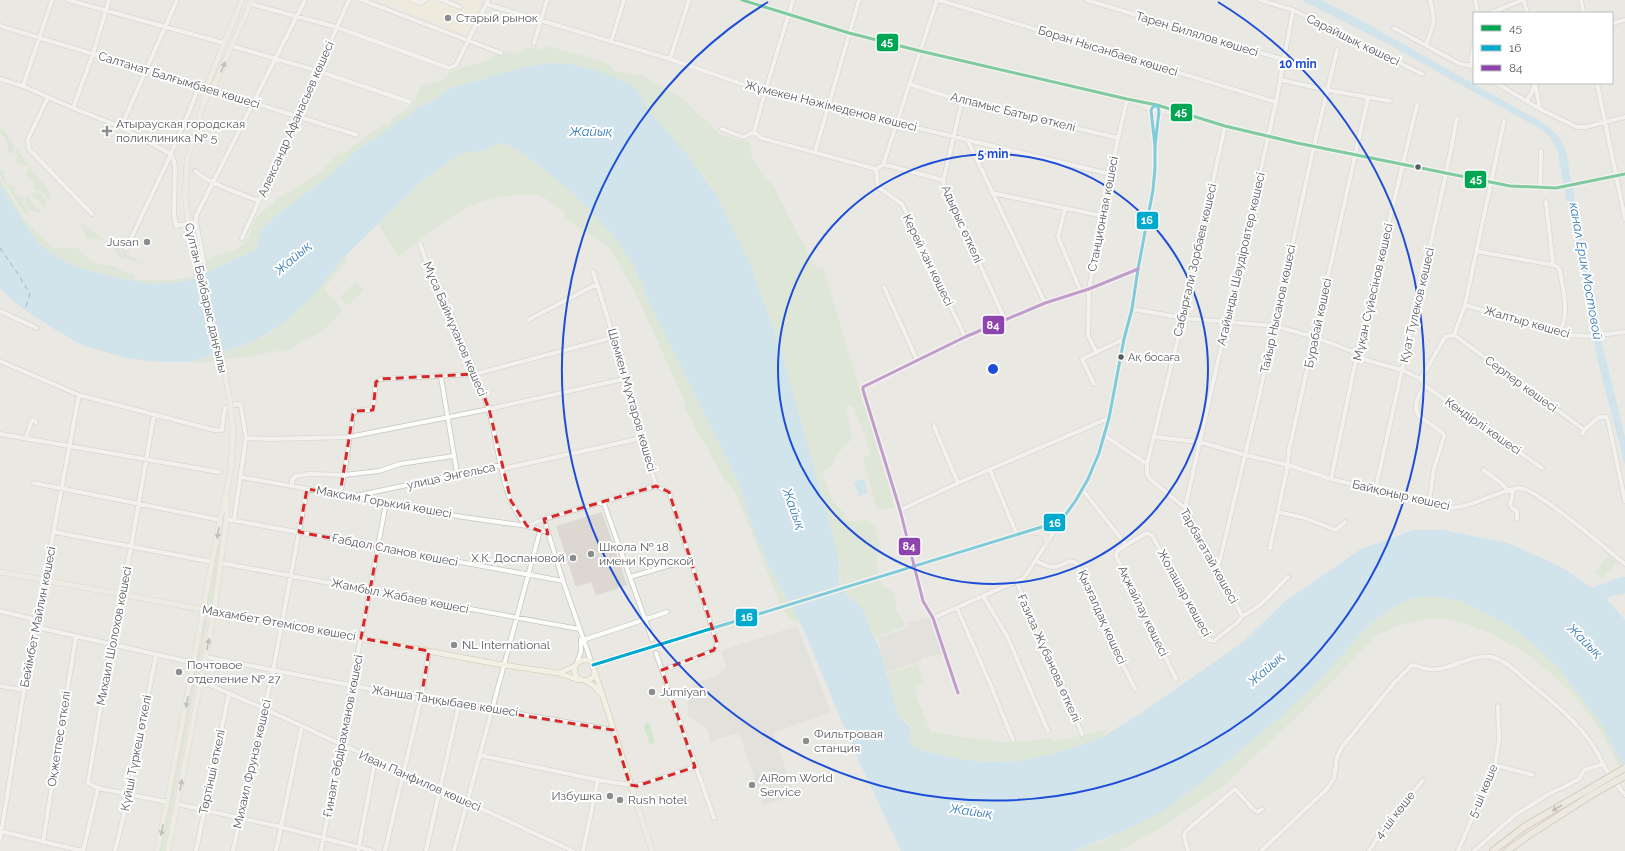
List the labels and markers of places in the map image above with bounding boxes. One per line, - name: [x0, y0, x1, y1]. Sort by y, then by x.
- place label: Старый рынок: [456, 11, 538, 25]
- marker: Старый рынок: [443, 13, 453, 23]
- place label: Атырауская городская поликлиника № 5: [116, 117, 245, 145]
- marker: Атырауская городская поликлиника № 5: [101, 125, 113, 137]
- unlabelled marker: [1413, 162, 1423, 172]
- place label: Jusan: [107, 235, 139, 249]
- marker: Jusan: [142, 237, 152, 247]
- place label: Ақ босаға: [1128, 351, 1180, 364]
- marker: Ақ босаға: [1116, 352, 1126, 362]
- centre of rings: [986, 362, 1000, 376]
- place label: Школа № 18 имени Крупской: [599, 540, 694, 568]
- marker: Школа № 18 имени Крупской: [586, 549, 596, 559]
- place label: Х.К. Доспановой: [471, 551, 565, 565]
- marker: Х.К. Доспановой: [568, 553, 578, 563]
- place label: NL International: [462, 638, 551, 652]
- marker: NL International: [449, 640, 459, 650]
- place label: Почтовое отделение № 27: [187, 658, 281, 686]
- marker: Почтовое отделение № 27: [174, 667, 184, 677]
- place label: Jumiyan: [660, 685, 706, 699]
- marker: Jumiyan: [647, 687, 657, 697]
- place label: Фильтровая станция: [814, 727, 883, 755]
- marker: Фильтровая станция: [801, 736, 811, 746]
- place label: AiRom World Service: [760, 771, 833, 799]
- marker: AiRom World Service: [747, 780, 757, 790]
- place label: Избушка: [551, 789, 602, 803]
- marker: Избушка: [605, 791, 615, 801]
- place label: Rush hotel: [628, 793, 688, 807]
- marker: Rush hotel: [615, 795, 625, 805]

